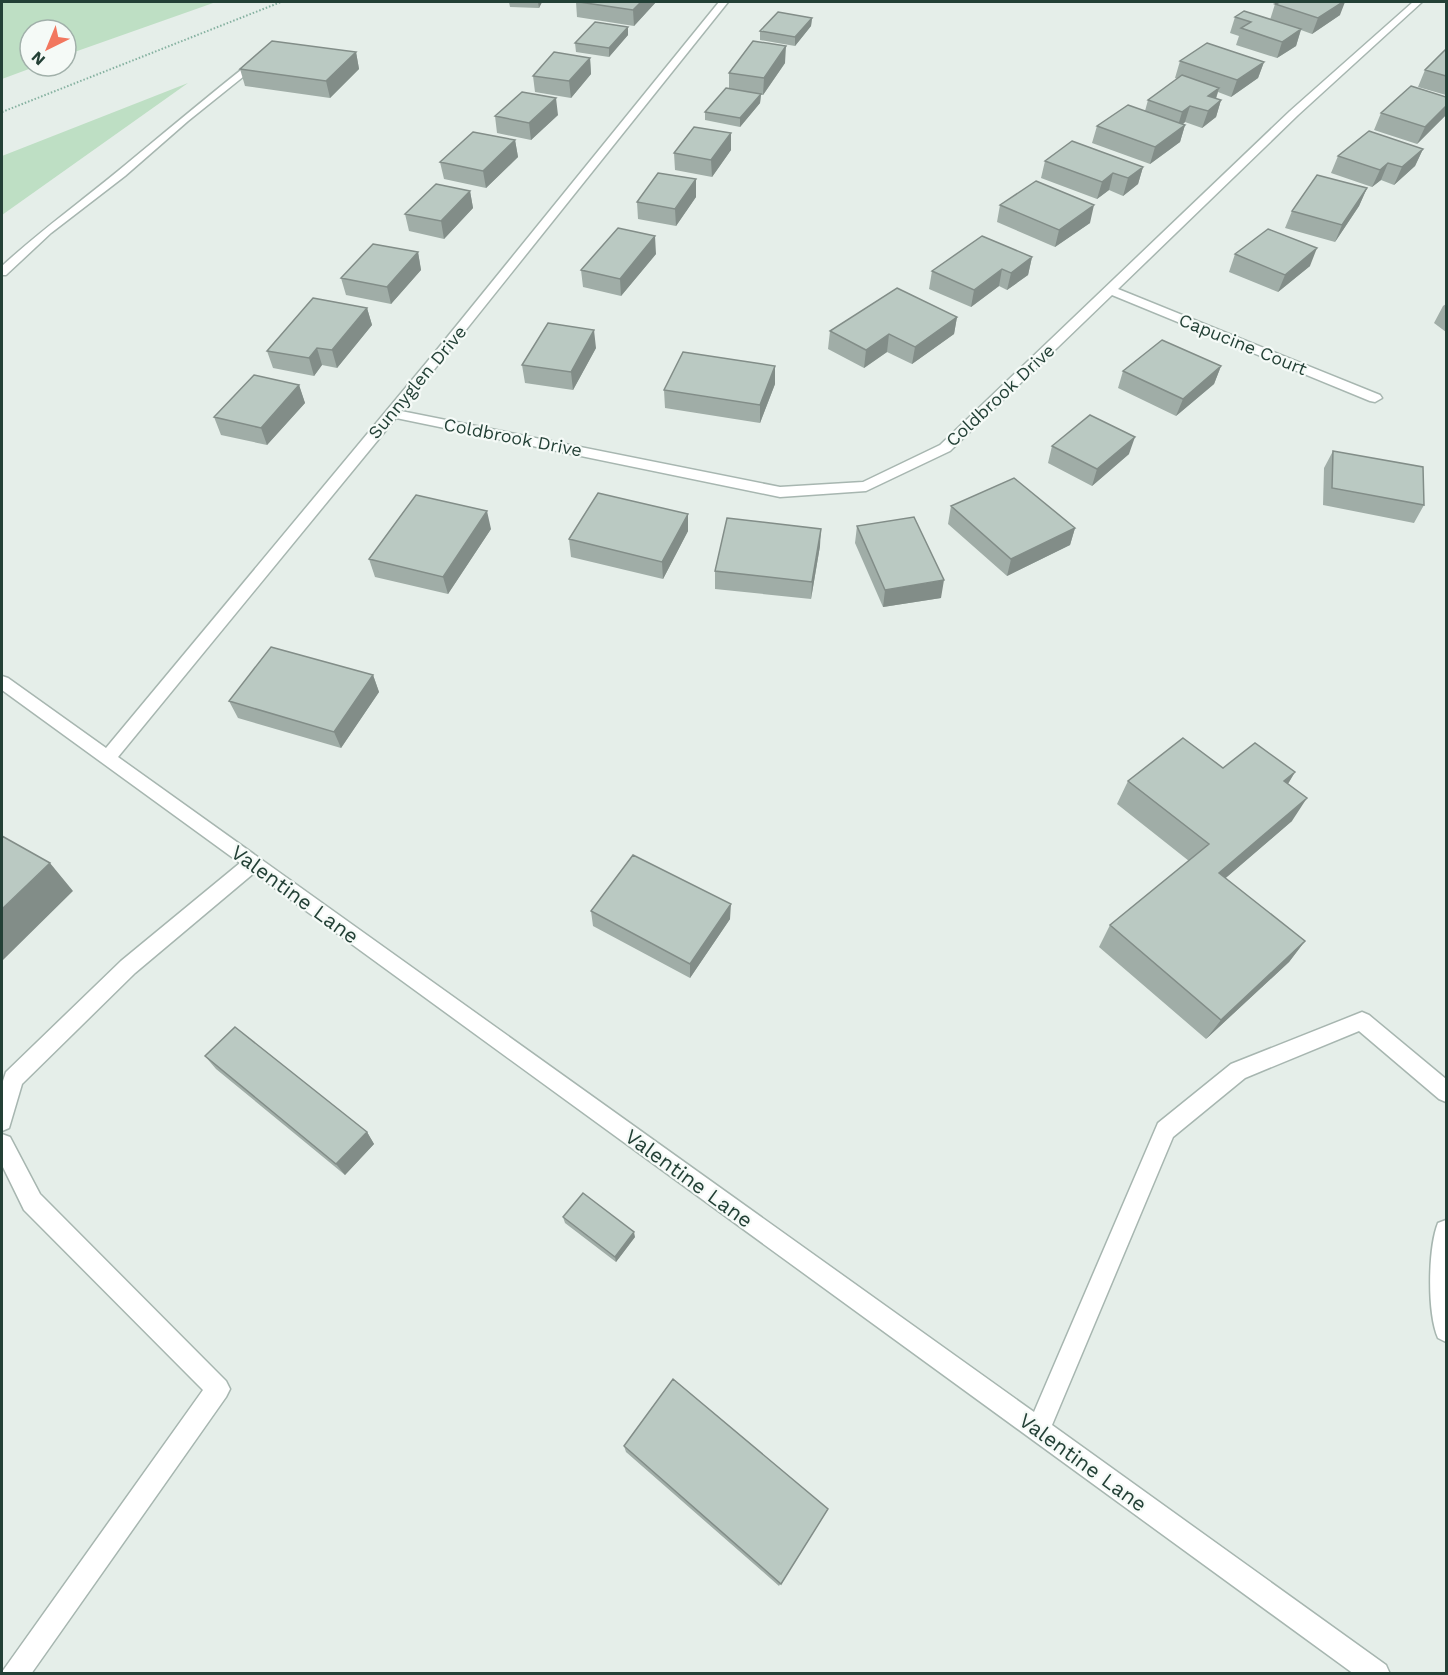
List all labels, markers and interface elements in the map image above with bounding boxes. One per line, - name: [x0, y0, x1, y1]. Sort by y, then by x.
- north arrow: [18, 18, 78, 78]
- text: N: [27, 48, 49, 70]
- street label: Capucine Court: [1176, 309, 1310, 379]
- street label: Sunnyglen Drive: [364, 321, 470, 443]
- street label: Coldbrook Drive: [941, 339, 1059, 451]
- street label: Coldbrook Drive: [442, 413, 584, 461]
- street label: Valentine Lane: [226, 839, 364, 949]
- street label: Valentine Lane: [620, 1123, 758, 1233]
- street label: Valentine Lane: [1014, 1407, 1152, 1517]

